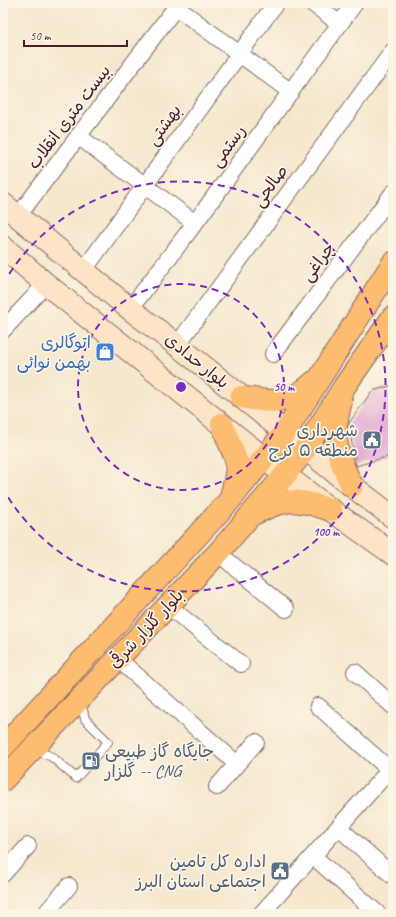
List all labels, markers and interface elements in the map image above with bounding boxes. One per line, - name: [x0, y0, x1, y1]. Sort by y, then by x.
- scale bar: [24, 22, 127, 48]
- text: 50 m: [30, 28, 52, 44]
- street label: بیست متری انقلاب: [23, 61, 115, 173]
- street label: بهشتی: [142, 100, 186, 150]
- street label: رستمی: [206, 121, 250, 171]
- street label: صالحی: [248, 161, 292, 211]
- street label: چراغی: [296, 238, 340, 286]
- street label: بلوار حدادی: [160, 329, 234, 393]
- place label: اتوگالری بهمن نوائی: [17, 332, 91, 373]
- shop icon: اتوگالری بهمن نوائی: [94, 341, 116, 363]
- text: 50 m: [274, 379, 295, 395]
- centre of rings: [174, 380, 188, 394]
- place label: شهرداری منطقه ۵ کرج: [268, 420, 358, 462]
- public building icon: شهرداری منطقه ۵ کرج: [361, 429, 383, 451]
- text: 100 m: [313, 524, 340, 540]
- street label: بلوار گلزار شرقی: [103, 584, 188, 673]
- place label: جایگاه گاز طبیعی گلزار -- CNG: [103, 741, 214, 782]
- fuel station icon: جایگاه گاز طبیعی گلزار -- CNG: [80, 750, 102, 772]
- place label: اداره کل تامین اجتماعی استان البرز: [134, 851, 266, 892]
- public building icon: اداره کل تامین اجتماعی استان البرز: [269, 860, 291, 882]

